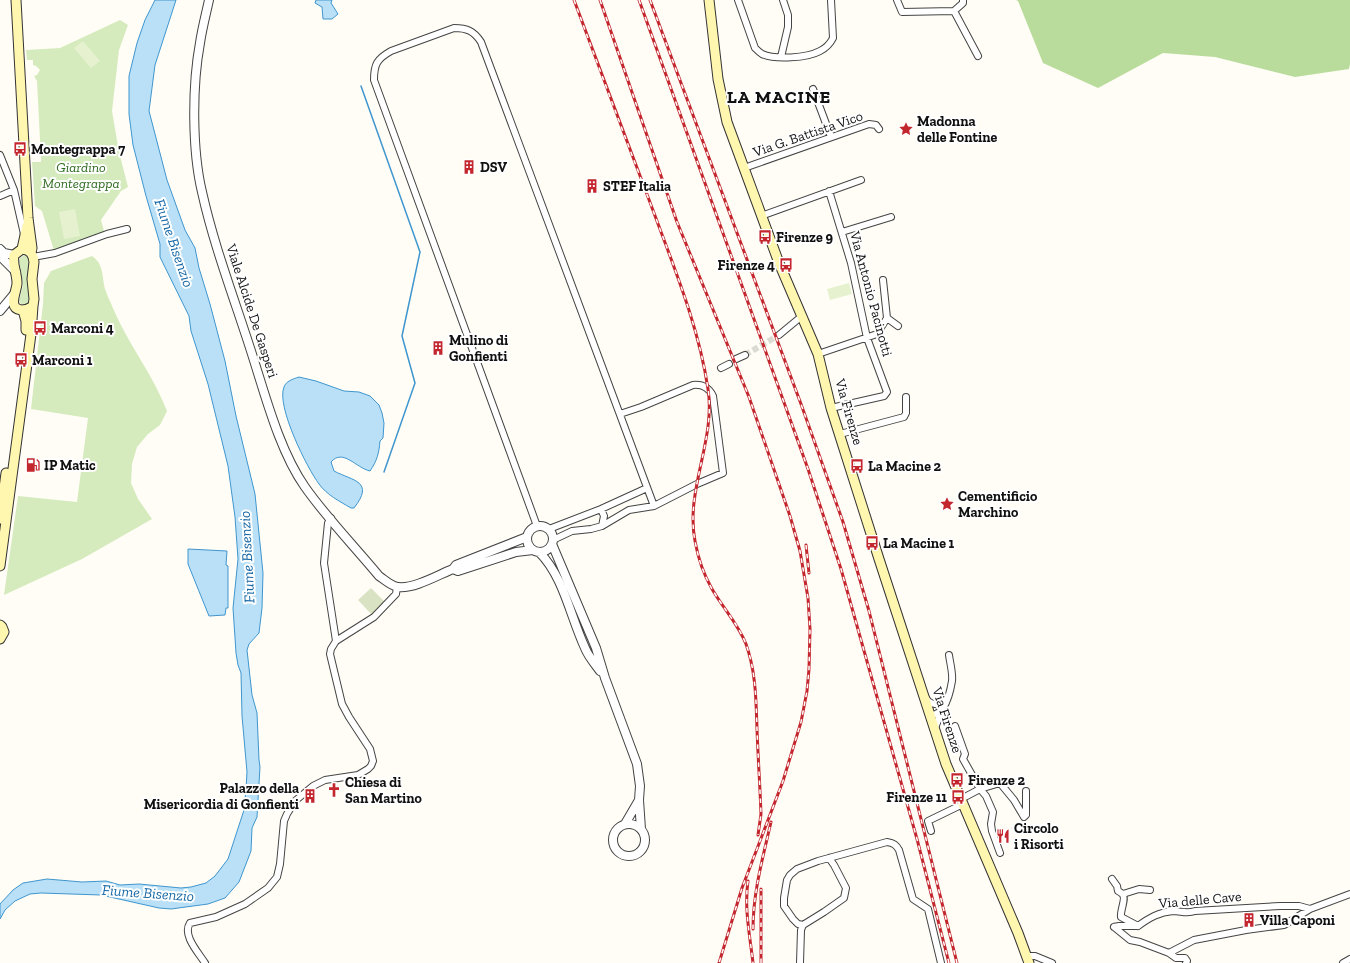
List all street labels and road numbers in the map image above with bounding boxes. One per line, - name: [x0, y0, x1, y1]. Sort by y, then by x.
- street label: Via G. Battista Vico: [750, 107, 865, 161]
- street label: Via Antonio Pacinotti: [846, 229, 896, 358]
- street label: Viale Alcide De Gasperi: [222, 241, 282, 380]
- street label: Via Firenze: [831, 376, 867, 447]
- street label: Via Firenze: [928, 684, 966, 755]
- street label: Via delle Cave: [1157, 888, 1243, 912]

